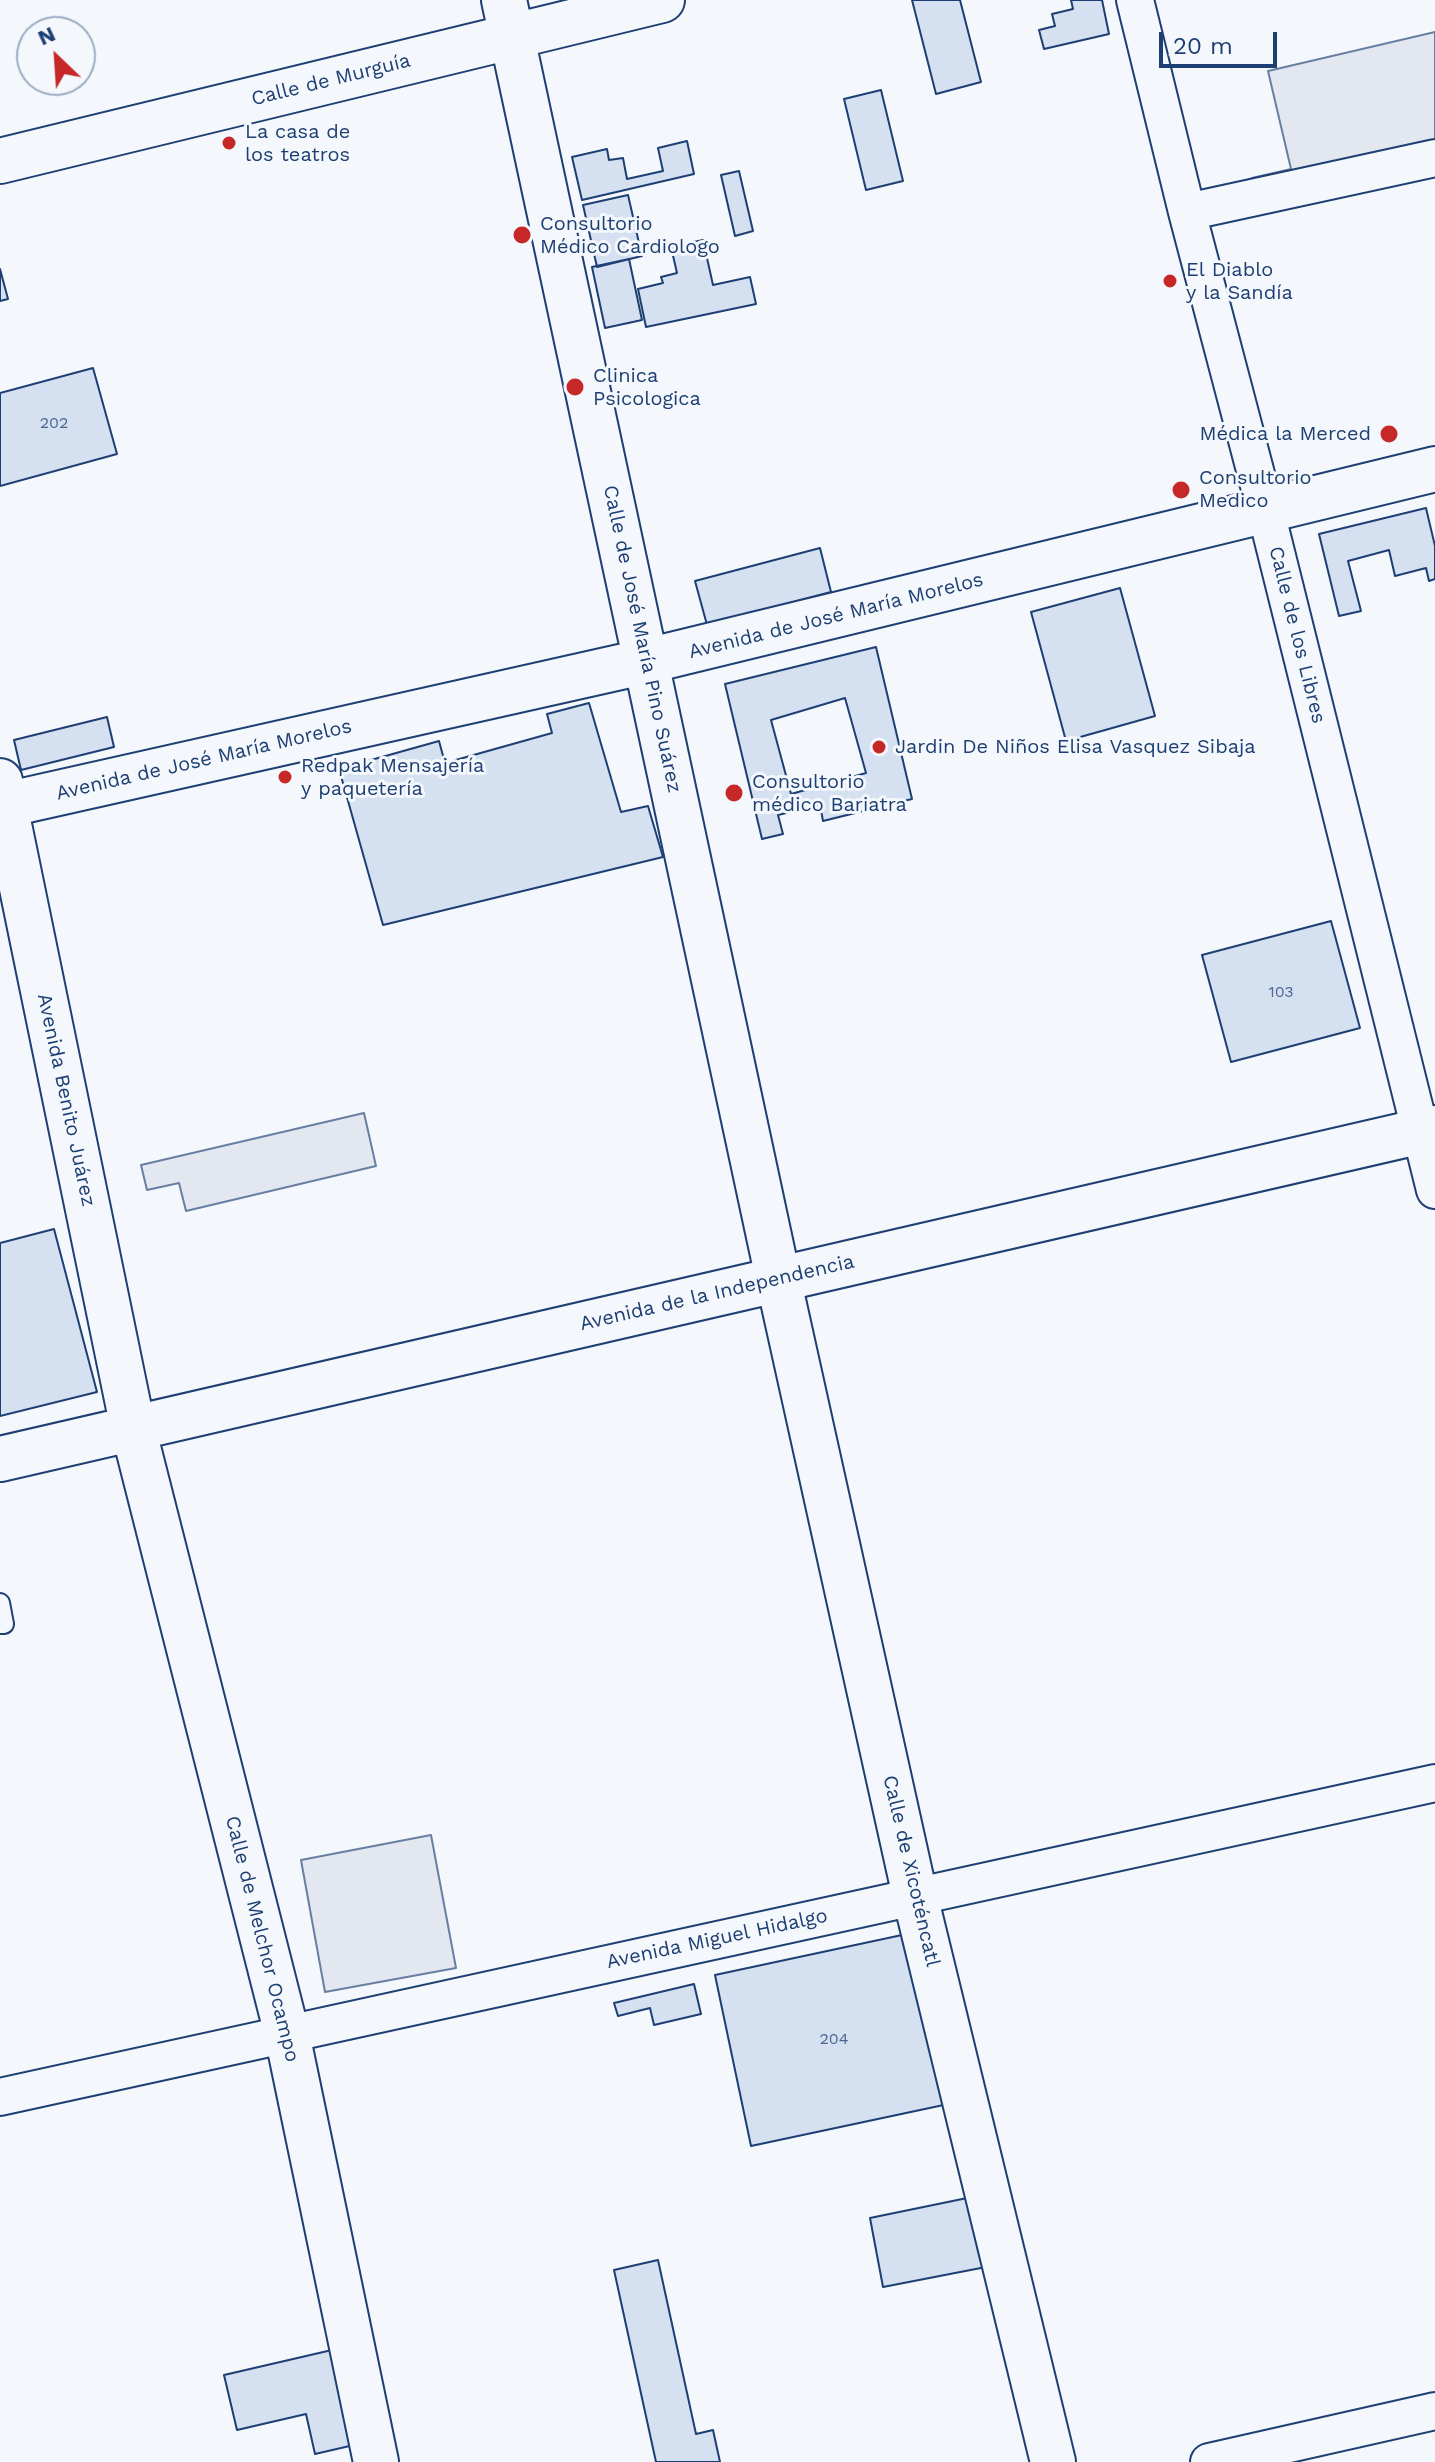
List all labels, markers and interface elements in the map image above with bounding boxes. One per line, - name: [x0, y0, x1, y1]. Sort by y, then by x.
- north arrow: [16, 16, 96, 96]
- scale bar: [1163, 16, 1281, 66]
- text: N: [34, 21, 59, 50]
- text: 20 m: [1173, 32, 1233, 60]
- street label: Calle de Murguía: [249, 49, 413, 111]
- place label: La casa de los teatros: [245, 120, 350, 167]
- marker: La casa de los teatros: [220, 134, 238, 152]
- place label: Consultorio Médico Cardiologo: [540, 212, 720, 259]
- marker: Consultorio Médico Cardiologo: [511, 224, 533, 246]
- place label: El Diablo y la Sandía: [1186, 258, 1293, 305]
- marker: El Diablo y la Sandía: [1161, 272, 1179, 290]
- place label: Clinica Psicologica: [593, 364, 701, 411]
- marker: Clinica Psicologica: [564, 376, 586, 398]
- house number: 202: [40, 413, 68, 433]
- place label: Médica la Merced: [1200, 422, 1371, 446]
- marker: Médica la Merced: [1378, 423, 1400, 445]
- place label: Consultorio Medico: [1199, 466, 1312, 513]
- marker: Consultorio Medico: [1170, 479, 1192, 501]
- street label: Calle de José María Pino Suárez: [598, 483, 686, 795]
- street label: Calle de los Libres: [1263, 544, 1331, 726]
- street label: Avenida de José María Morelos: [686, 568, 986, 664]
- street label: Avenida de José María Morelos: [54, 714, 354, 806]
- place label: Jardin De Niños Elisa Vasquez Sibaja: [895, 735, 1256, 759]
- marker: Jardin De Niños Elisa Vasquez Sibaja: [870, 738, 888, 756]
- place label: Redpak Mensajería y paquetería: [301, 754, 484, 801]
- marker: Redpak Mensajería y paquetería: [276, 768, 294, 786]
- place label: Consultorio médico Bariatra: [752, 770, 907, 817]
- marker: Consultorio médico Bariatra: [723, 782, 745, 804]
- house number: 103: [1268, 982, 1294, 1002]
- street label: Avenida Benito Juárez: [32, 991, 100, 1209]
- street label: Avenida de la Independencia: [577, 1250, 857, 1336]
- street label: Calle de Xicoténcatl: [877, 1773, 945, 1969]
- street label: Calle de Melchor Ocampo: [220, 1813, 304, 2065]
- street label: Avenida Miguel Hidalgo: [604, 1904, 830, 1974]
- house number: 204: [819, 2029, 849, 2049]

